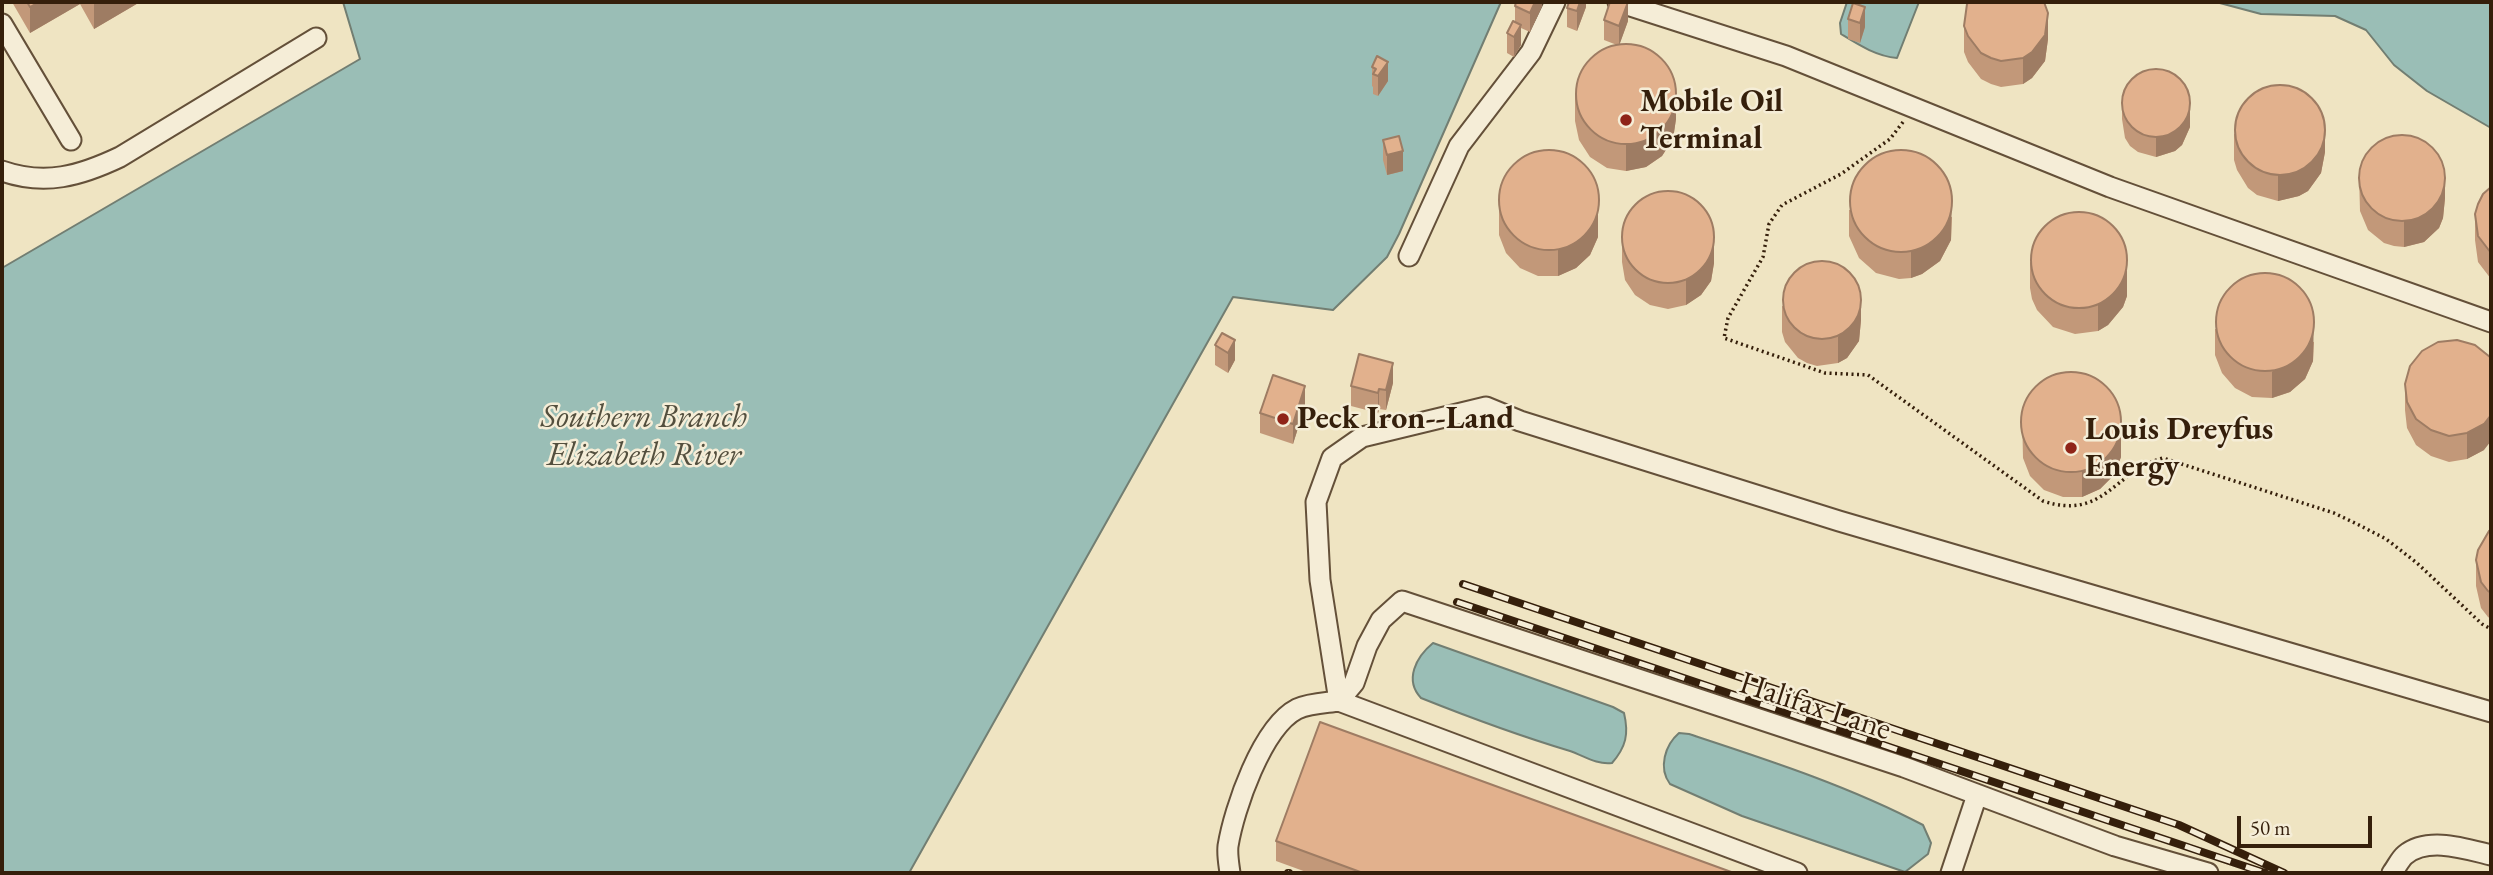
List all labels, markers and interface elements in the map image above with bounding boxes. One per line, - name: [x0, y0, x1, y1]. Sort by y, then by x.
- place label: Mobile Oil Terminal: [1640, 83, 1783, 158]
- marker: Mobile Oil Terminal: [1618, 112, 1634, 128]
- water label: Southern Branch Elizabeth River: [541, 398, 747, 476]
- place label: Peck Iron--Land: [1297, 400, 1514, 438]
- marker: Peck Iron--Land: [1275, 411, 1291, 427]
- place label: Louis Dreyfus Energy: [2085, 411, 2273, 486]
- marker: Louis Dreyfus Energy: [2063, 440, 2079, 456]
- street label: Halifax Lane: [1734, 664, 1896, 750]
- scale bar: [2241, 802, 2376, 846]
- text: 50 m: [2250, 814, 2291, 841]

